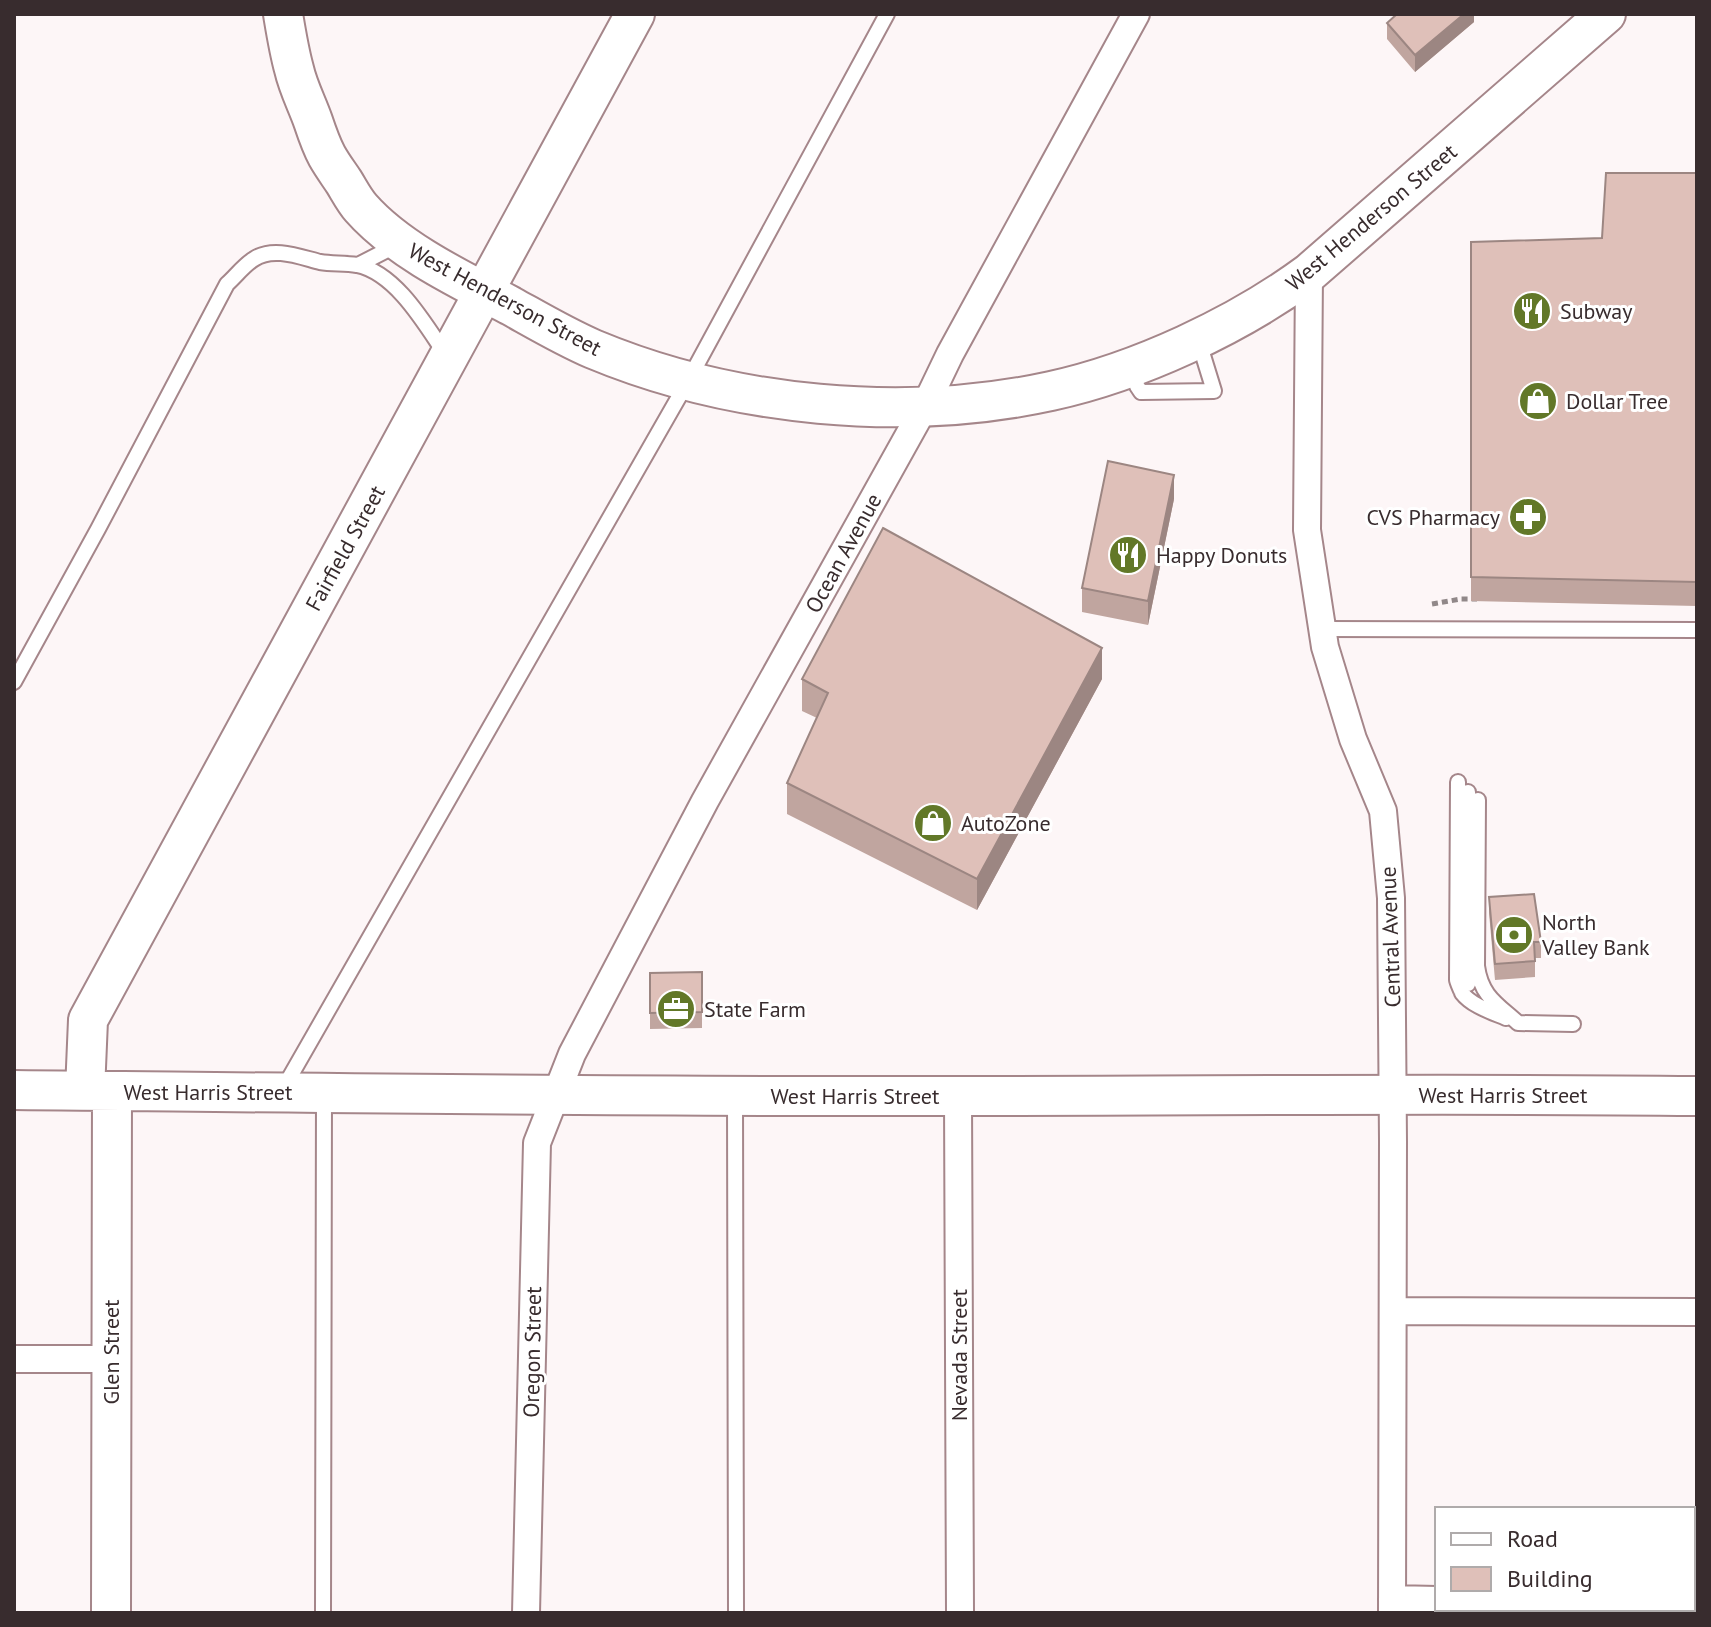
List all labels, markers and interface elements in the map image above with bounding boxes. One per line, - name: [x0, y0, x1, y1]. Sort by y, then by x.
- street label: West Henderson Street: [1280, 137, 1463, 297]
- street label: West Henderson Street: [404, 236, 607, 362]
- restaurant icon: Subway: [1511, 290, 1553, 332]
- place label: Subway: [1560, 297, 1633, 325]
- shop icon: Dollar Tree: [1517, 380, 1559, 422]
- place label: Dollar Tree: [1566, 387, 1668, 415]
- street label: Fairfield Street: [299, 480, 391, 616]
- street label: Ocean Avenue: [799, 488, 887, 618]
- pharmacy icon: CVS Pharmacy: [1507, 496, 1549, 538]
- place label: CVS Pharmacy: [1367, 503, 1501, 531]
- restaurant icon: Happy Donuts: [1107, 534, 1149, 576]
- place label: Happy Donuts: [1156, 541, 1287, 569]
- shop icon: AutoZone: [912, 802, 954, 844]
- place label: AutoZone: [961, 809, 1051, 837]
- street label: Central Avenue: [1374, 866, 1406, 1008]
- place label: North Valley Bank: [1541, 908, 1650, 961]
- bank icon: North Valley Bank: [1493, 914, 1535, 956]
- office icon: State Farm: [655, 988, 697, 1030]
- place label: State Farm: [704, 995, 806, 1023]
- street label: West Harris Street: [124, 1078, 293, 1106]
- street label: West Harris Street: [1419, 1081, 1588, 1109]
- street label: West Harris Street: [771, 1082, 940, 1110]
- street label: Oregon Street: [517, 1286, 547, 1418]
- street label: Nevada Street: [945, 1289, 973, 1421]
- street label: Glen Street: [97, 1299, 125, 1405]
- legend: [1435, 1507, 1695, 1611]
- text: Road: [1507, 1523, 1558, 1554]
- text: Building: [1507, 1563, 1593, 1594]

